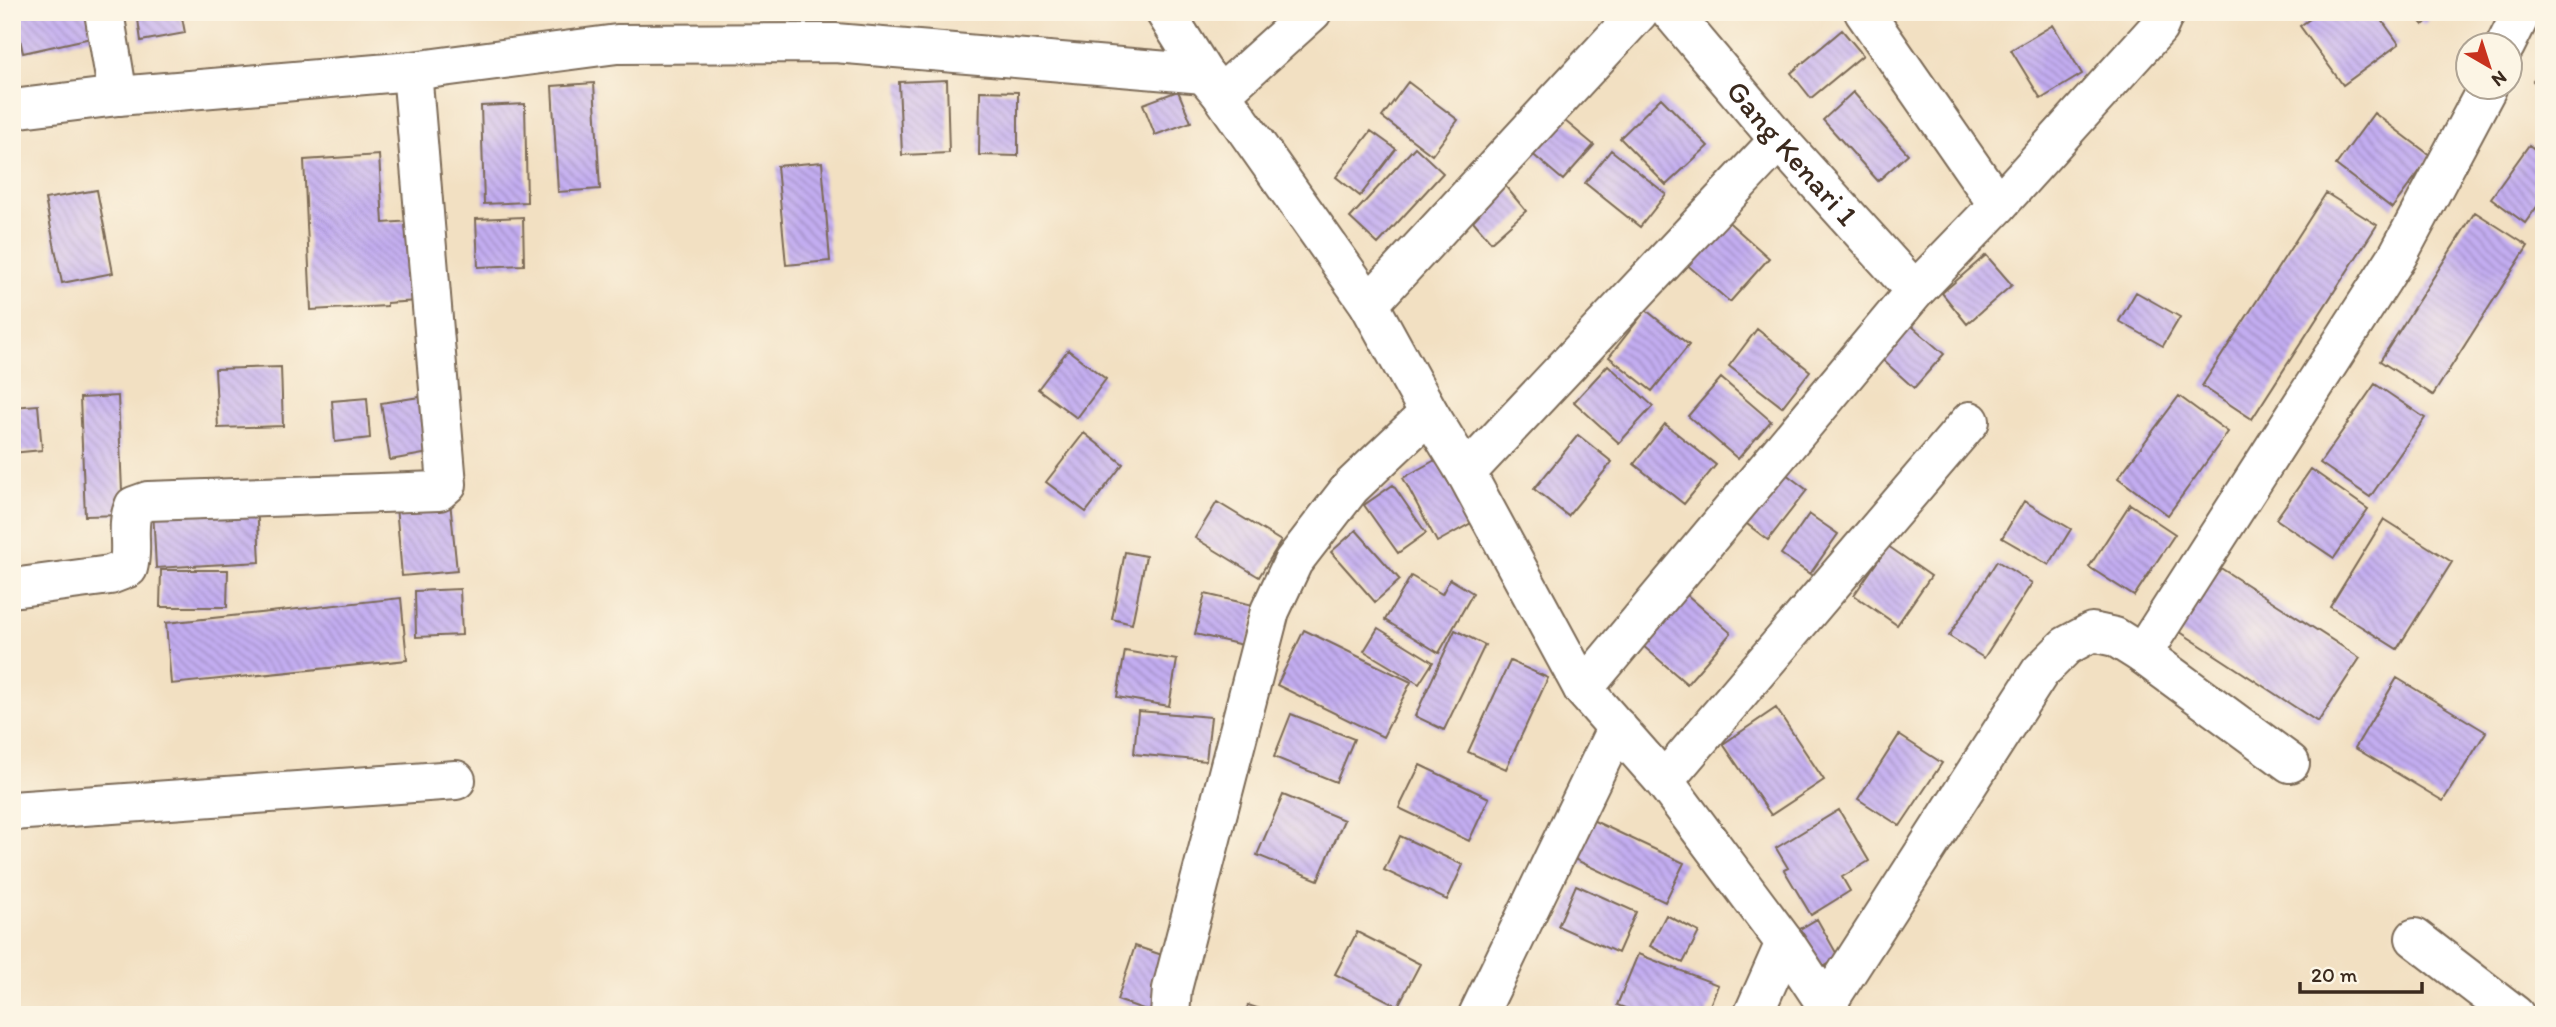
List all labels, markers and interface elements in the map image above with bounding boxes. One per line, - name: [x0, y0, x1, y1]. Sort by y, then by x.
- north arrow: [2454, 32, 2524, 102]
- text: N: [2487, 66, 2512, 92]
- street label: Gang Kenari 1: [1719, 73, 1866, 233]
- scale bar: [2300, 950, 2423, 994]
- text: 20 m: [2311, 962, 2358, 987]

